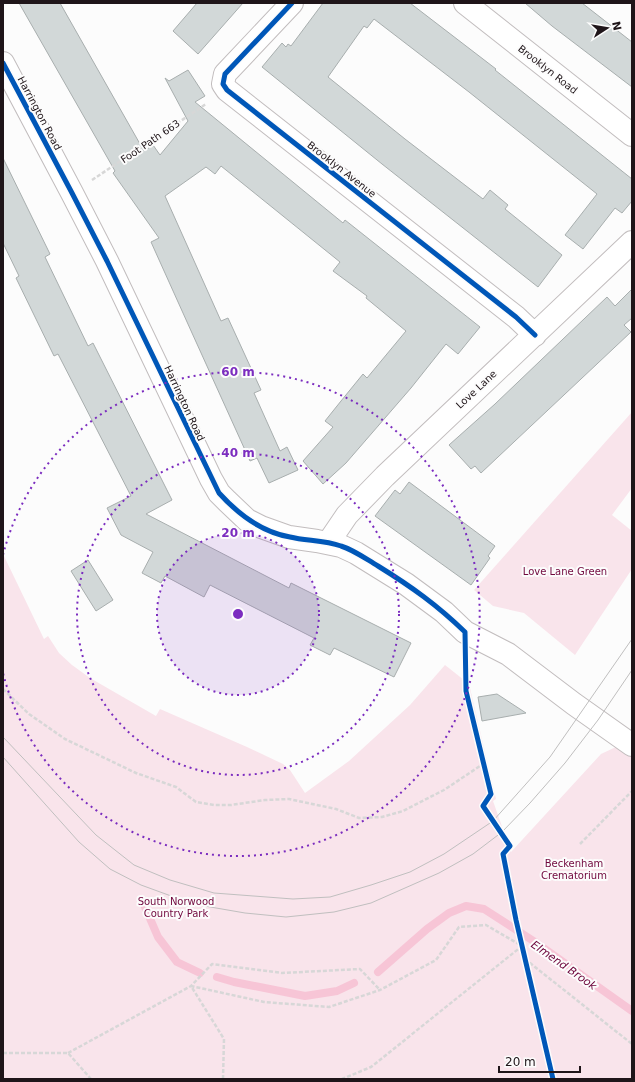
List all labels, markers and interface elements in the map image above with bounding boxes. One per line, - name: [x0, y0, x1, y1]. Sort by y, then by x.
- north arrow: [587, 8, 627, 48]
- text: N: [609, 20, 624, 32]
- street label: Brooklyn Road: [516, 43, 579, 96]
- street label: Harrington Road: [15, 75, 64, 152]
- street label: Foot Path 663: [119, 118, 182, 165]
- street label: Brooklyn Avenue: [305, 139, 378, 200]
- street label: Harrington Road: [162, 364, 207, 443]
- text: 60 m: [221, 365, 255, 379]
- street label: Love Lane: [454, 368, 499, 411]
- text: 40 m: [221, 446, 255, 460]
- text: 20 m: [221, 526, 255, 540]
- park label: Love Lane Green: [523, 566, 607, 577]
- centre of rings: [231, 607, 245, 621]
- park label: Beckenham Crematorium: [541, 858, 607, 881]
- park label: South Norwood Country Park: [138, 896, 214, 919]
- water label: Elmend Brook: [529, 938, 599, 993]
- scale bar: [499, 1048, 580, 1074]
- text: 20 m: [505, 1055, 536, 1069]

